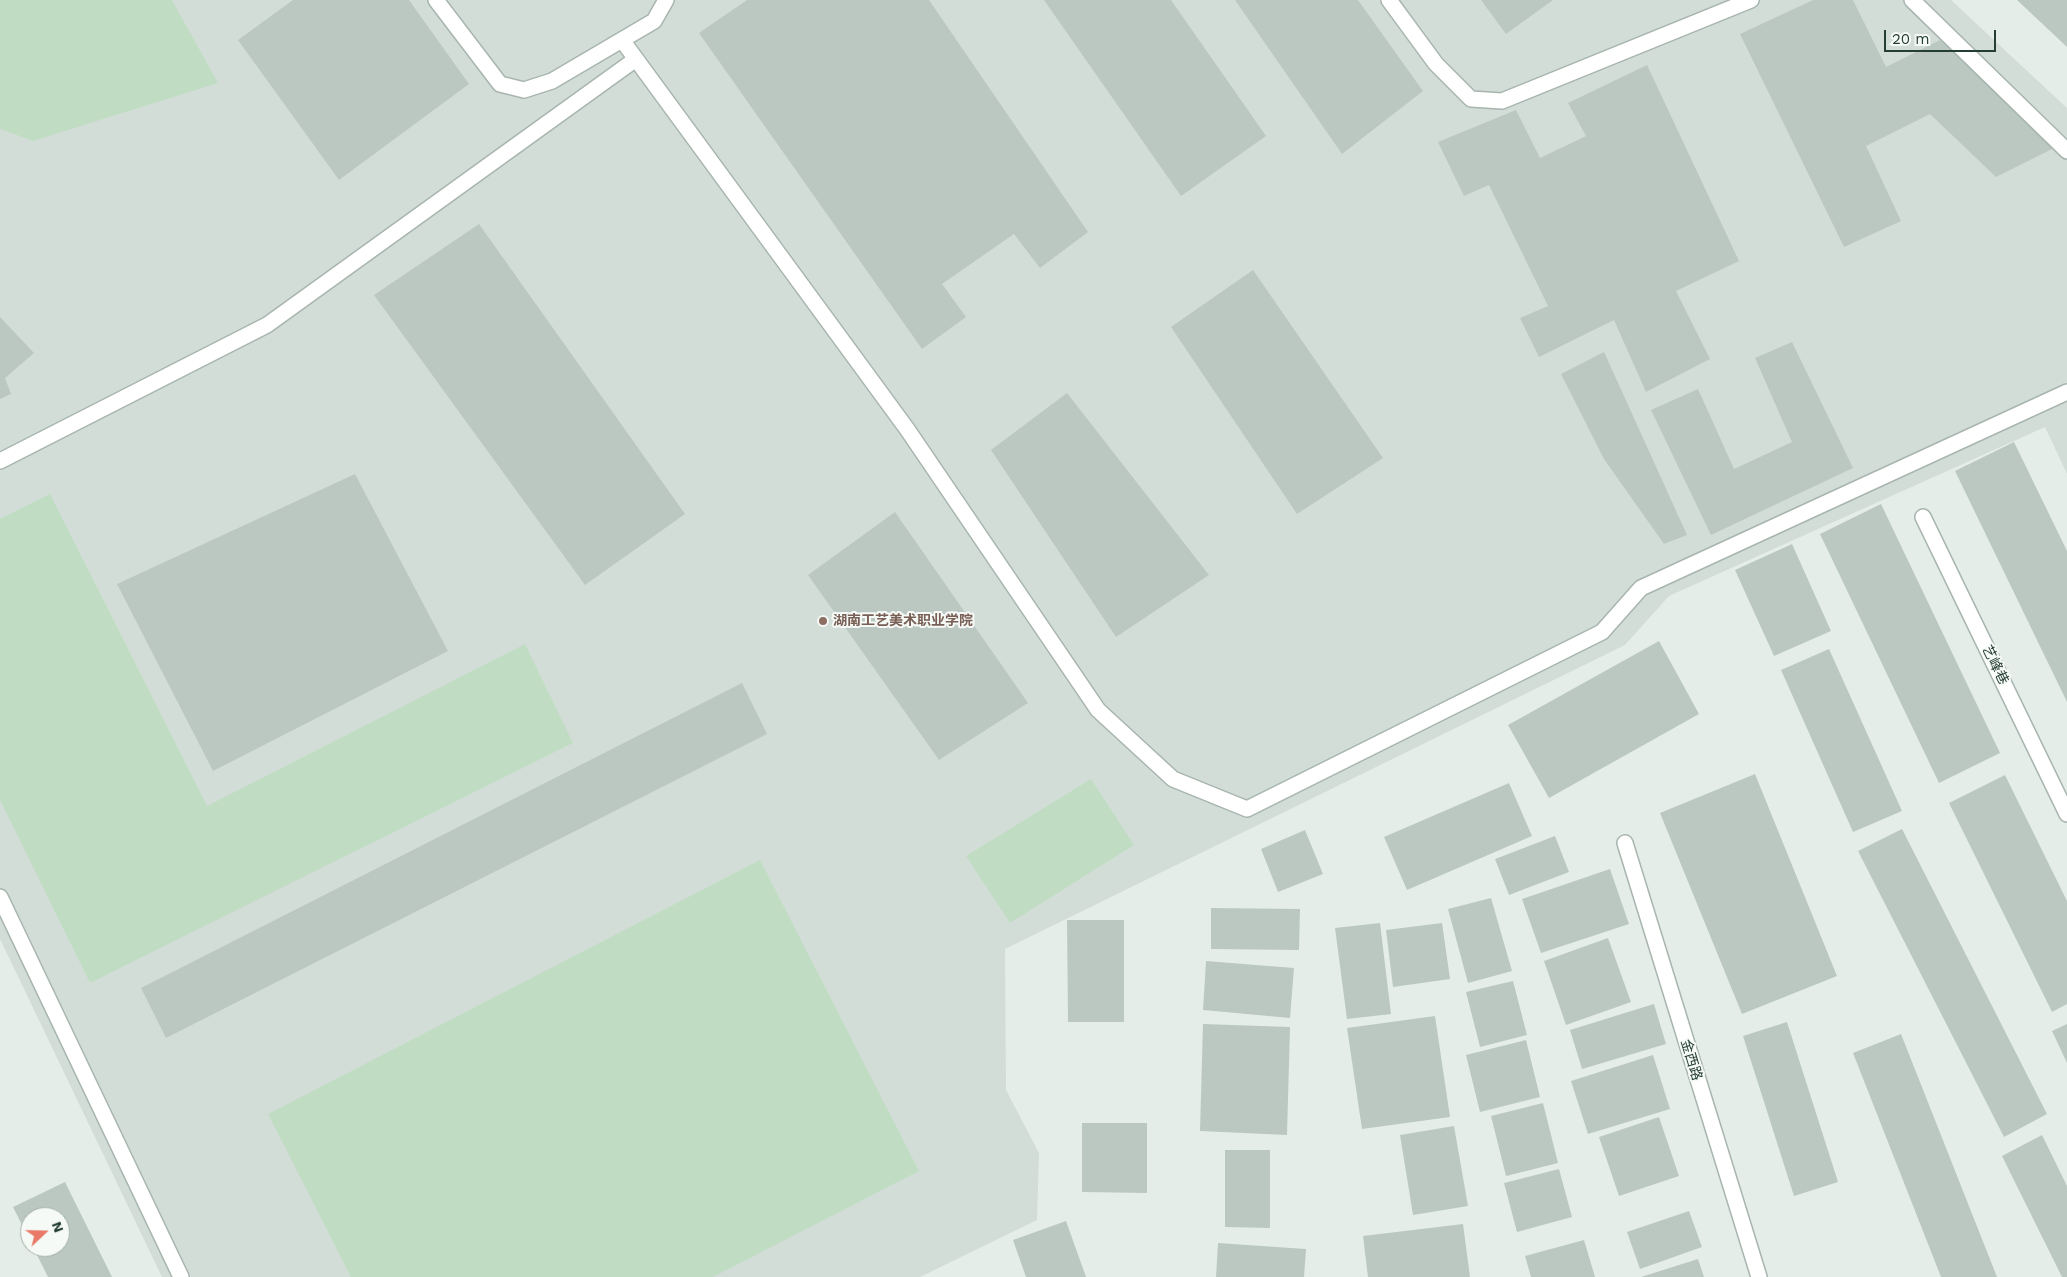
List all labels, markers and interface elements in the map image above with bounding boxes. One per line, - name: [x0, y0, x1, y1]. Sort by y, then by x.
- scale bar: [1887, 20, 2000, 52]
- text: 20 m: [1892, 30, 1930, 48]
- place label: 湖南工艺美术职业学院: [833, 613, 973, 629]
- marker: 湖南工艺美术职业学院: [817, 615, 829, 627]
- street label: 艺峰巷: [1978, 642, 2012, 688]
- street label: 金西路: [1677, 1037, 1705, 1083]
- north arrow: [20, 1207, 70, 1257]
- text: N: [49, 1219, 67, 1235]

